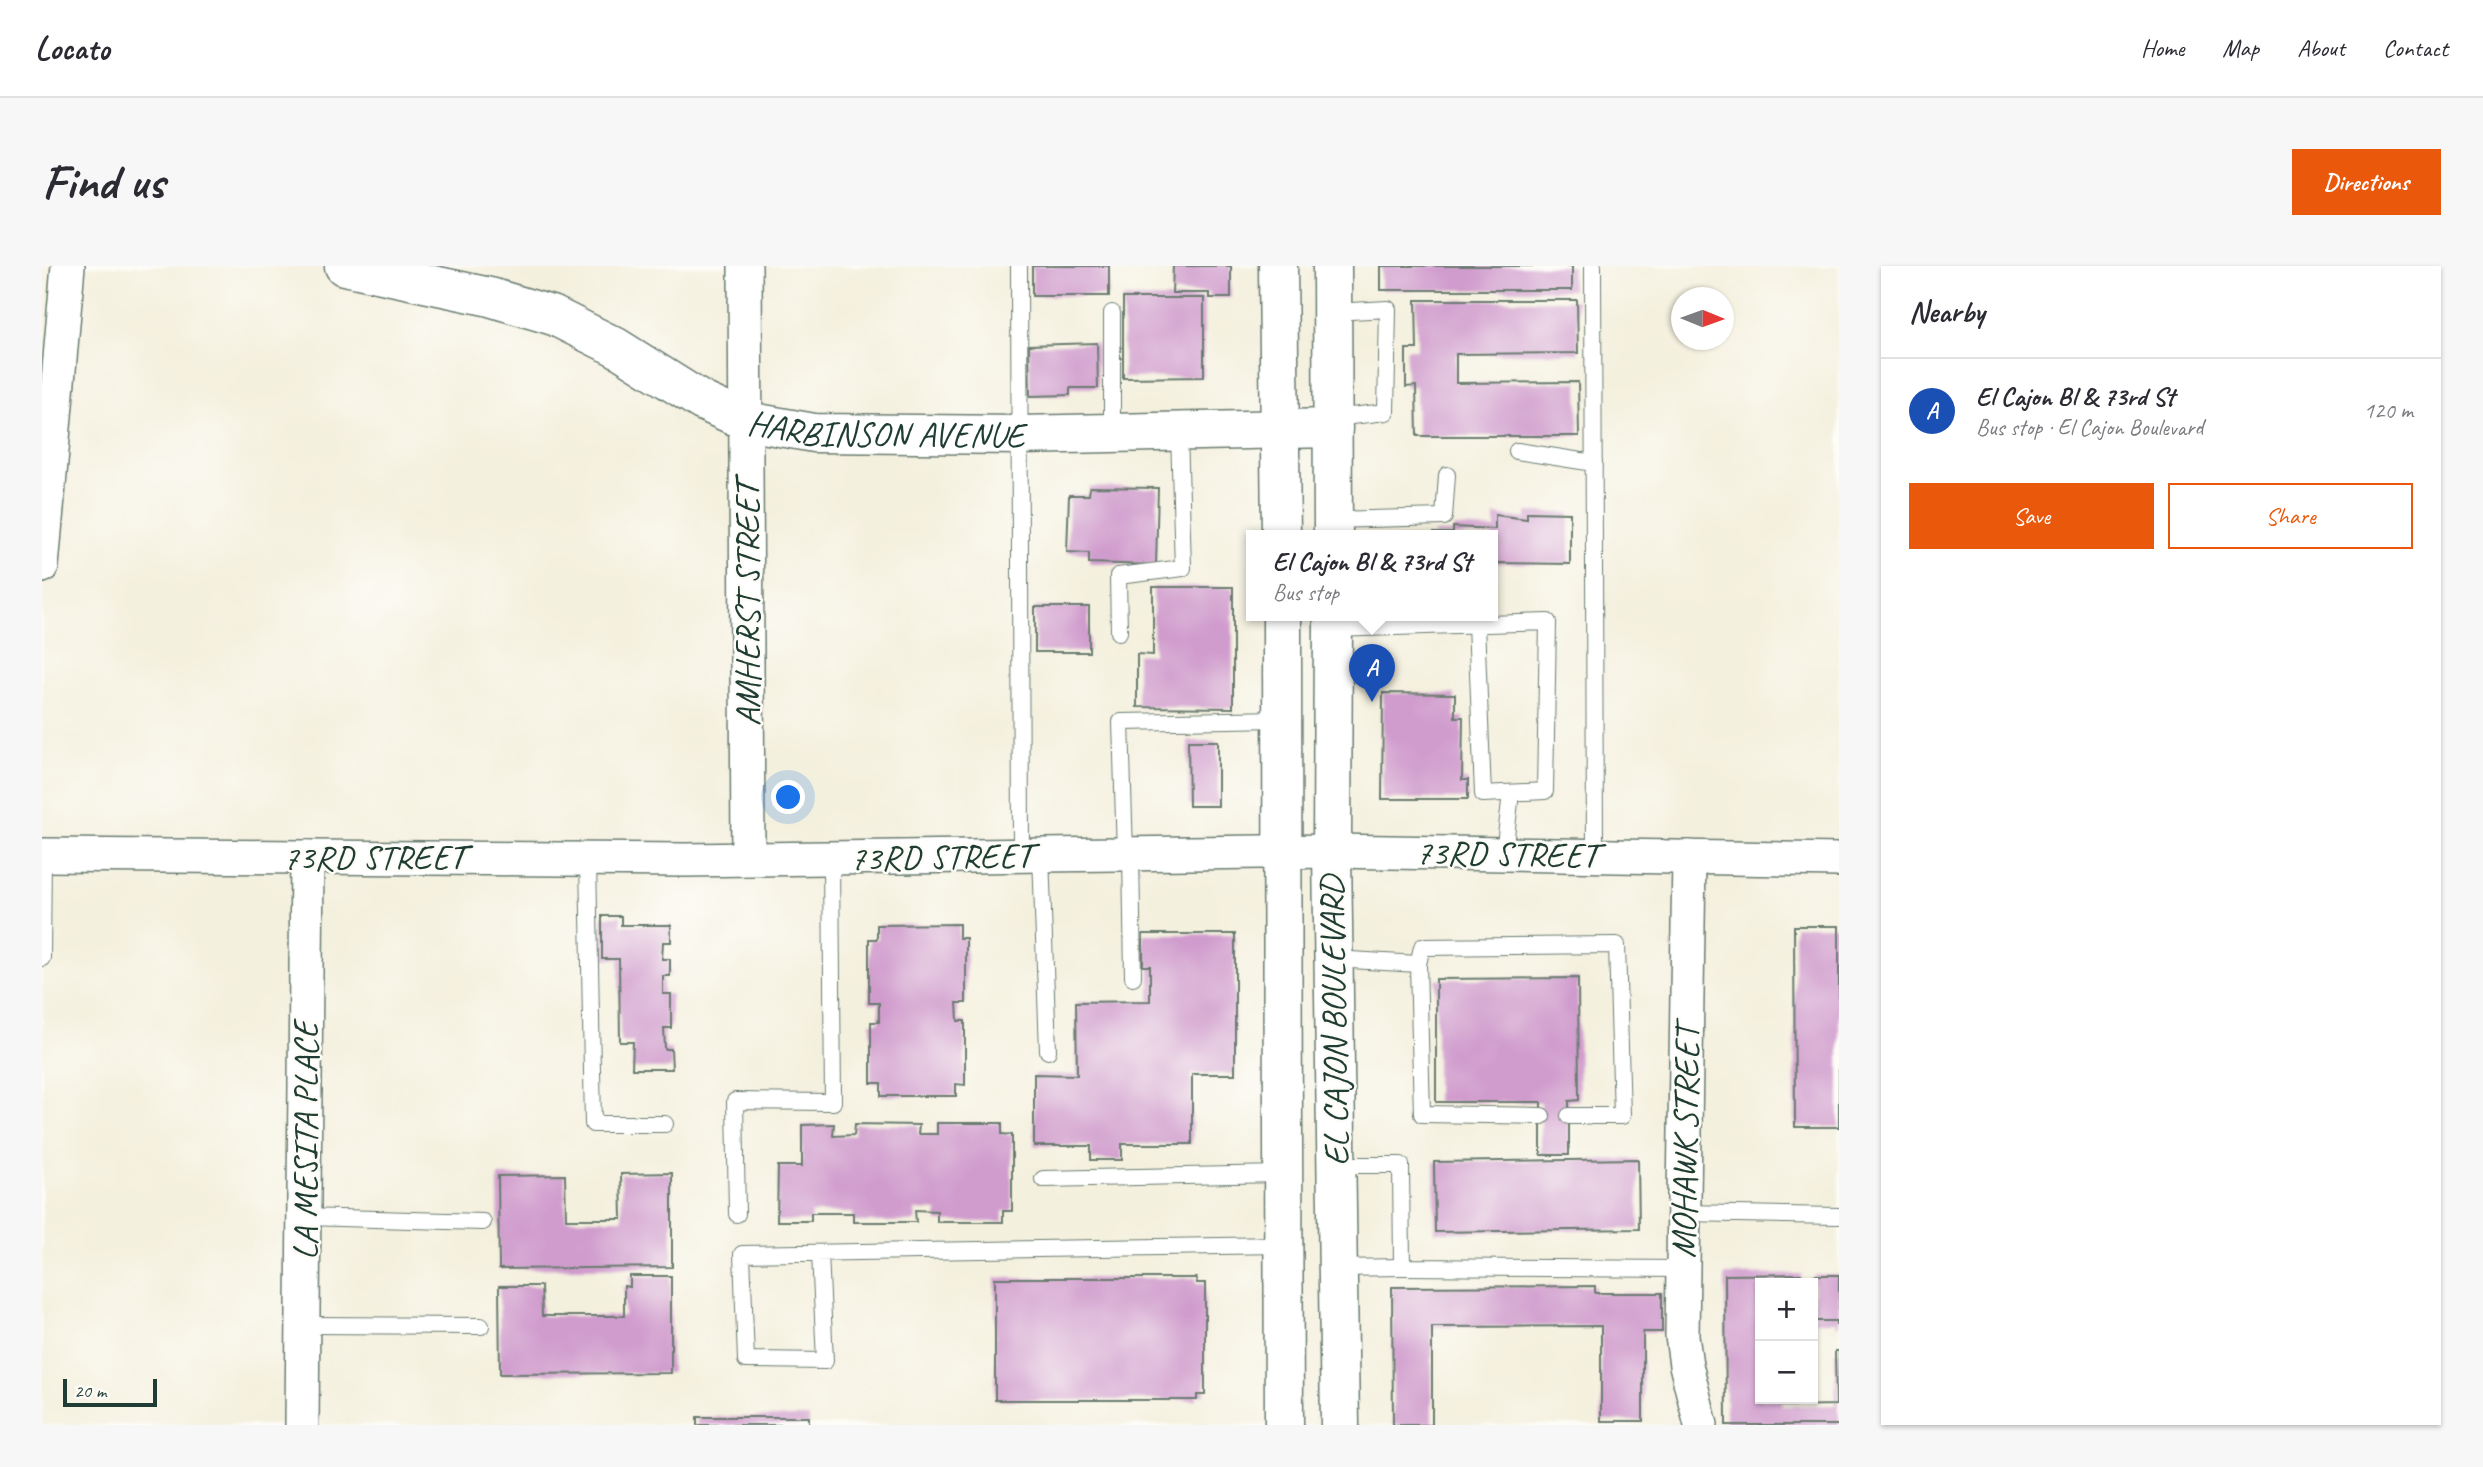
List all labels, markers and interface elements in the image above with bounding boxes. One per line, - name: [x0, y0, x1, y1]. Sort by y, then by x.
- text: Locato: [35, 27, 109, 69]
- text: Home: [2141, 33, 2184, 63]
- text: Map: [2222, 33, 2259, 63]
- text: About: [2297, 33, 2345, 63]
- text: Contact: [2383, 33, 2448, 63]
- button: Directions: [2292, 149, 2441, 215]
- text: Find us: [42, 151, 164, 213]
- north arrow: [1671, 287, 1734, 350]
- text: Nearby: [1909, 293, 1985, 331]
- text: El Cajon Bl & 73rd St: [1976, 380, 2174, 413]
- text: A: [1926, 396, 1938, 425]
- text: 120 m: [2364, 396, 2413, 425]
- street label: HARBINSON AVENUE: [744, 399, 1029, 458]
- text: Bus stop · El Cajon Boulevard: [1976, 413, 2203, 442]
- street label: AMHERST STREET: [725, 473, 770, 726]
- button: Save: [1909, 483, 2154, 549]
- button: Share: [2168, 483, 2413, 549]
- popup: [1246, 530, 1498, 621]
- text: El Cajon Bl & 73rd St: [1273, 545, 1471, 578]
- text: Bus stop: [1273, 578, 1339, 607]
- pin: A: [1349, 644, 1395, 702]
- your location: [771, 780, 805, 814]
- street label: 73RD STREET: [1415, 830, 1608, 878]
- street label: 73RD STREET: [849, 833, 1042, 881]
- street label: 73RD STREET: [283, 835, 474, 880]
- street label: EL CAJON BOULEVARD: [1309, 873, 1359, 1166]
- street label: MOHAWK STREET: [1660, 1016, 1710, 1259]
- street label: LA MESITA PLACE: [283, 1017, 328, 1260]
- map controls: [1755, 1278, 1818, 1404]
- button: +: [1755, 1278, 1818, 1341]
- button: −: [1755, 1341, 1818, 1404]
- scale bar: [63, 1376, 158, 1408]
- text: 20 m: [74, 1379, 106, 1403]

